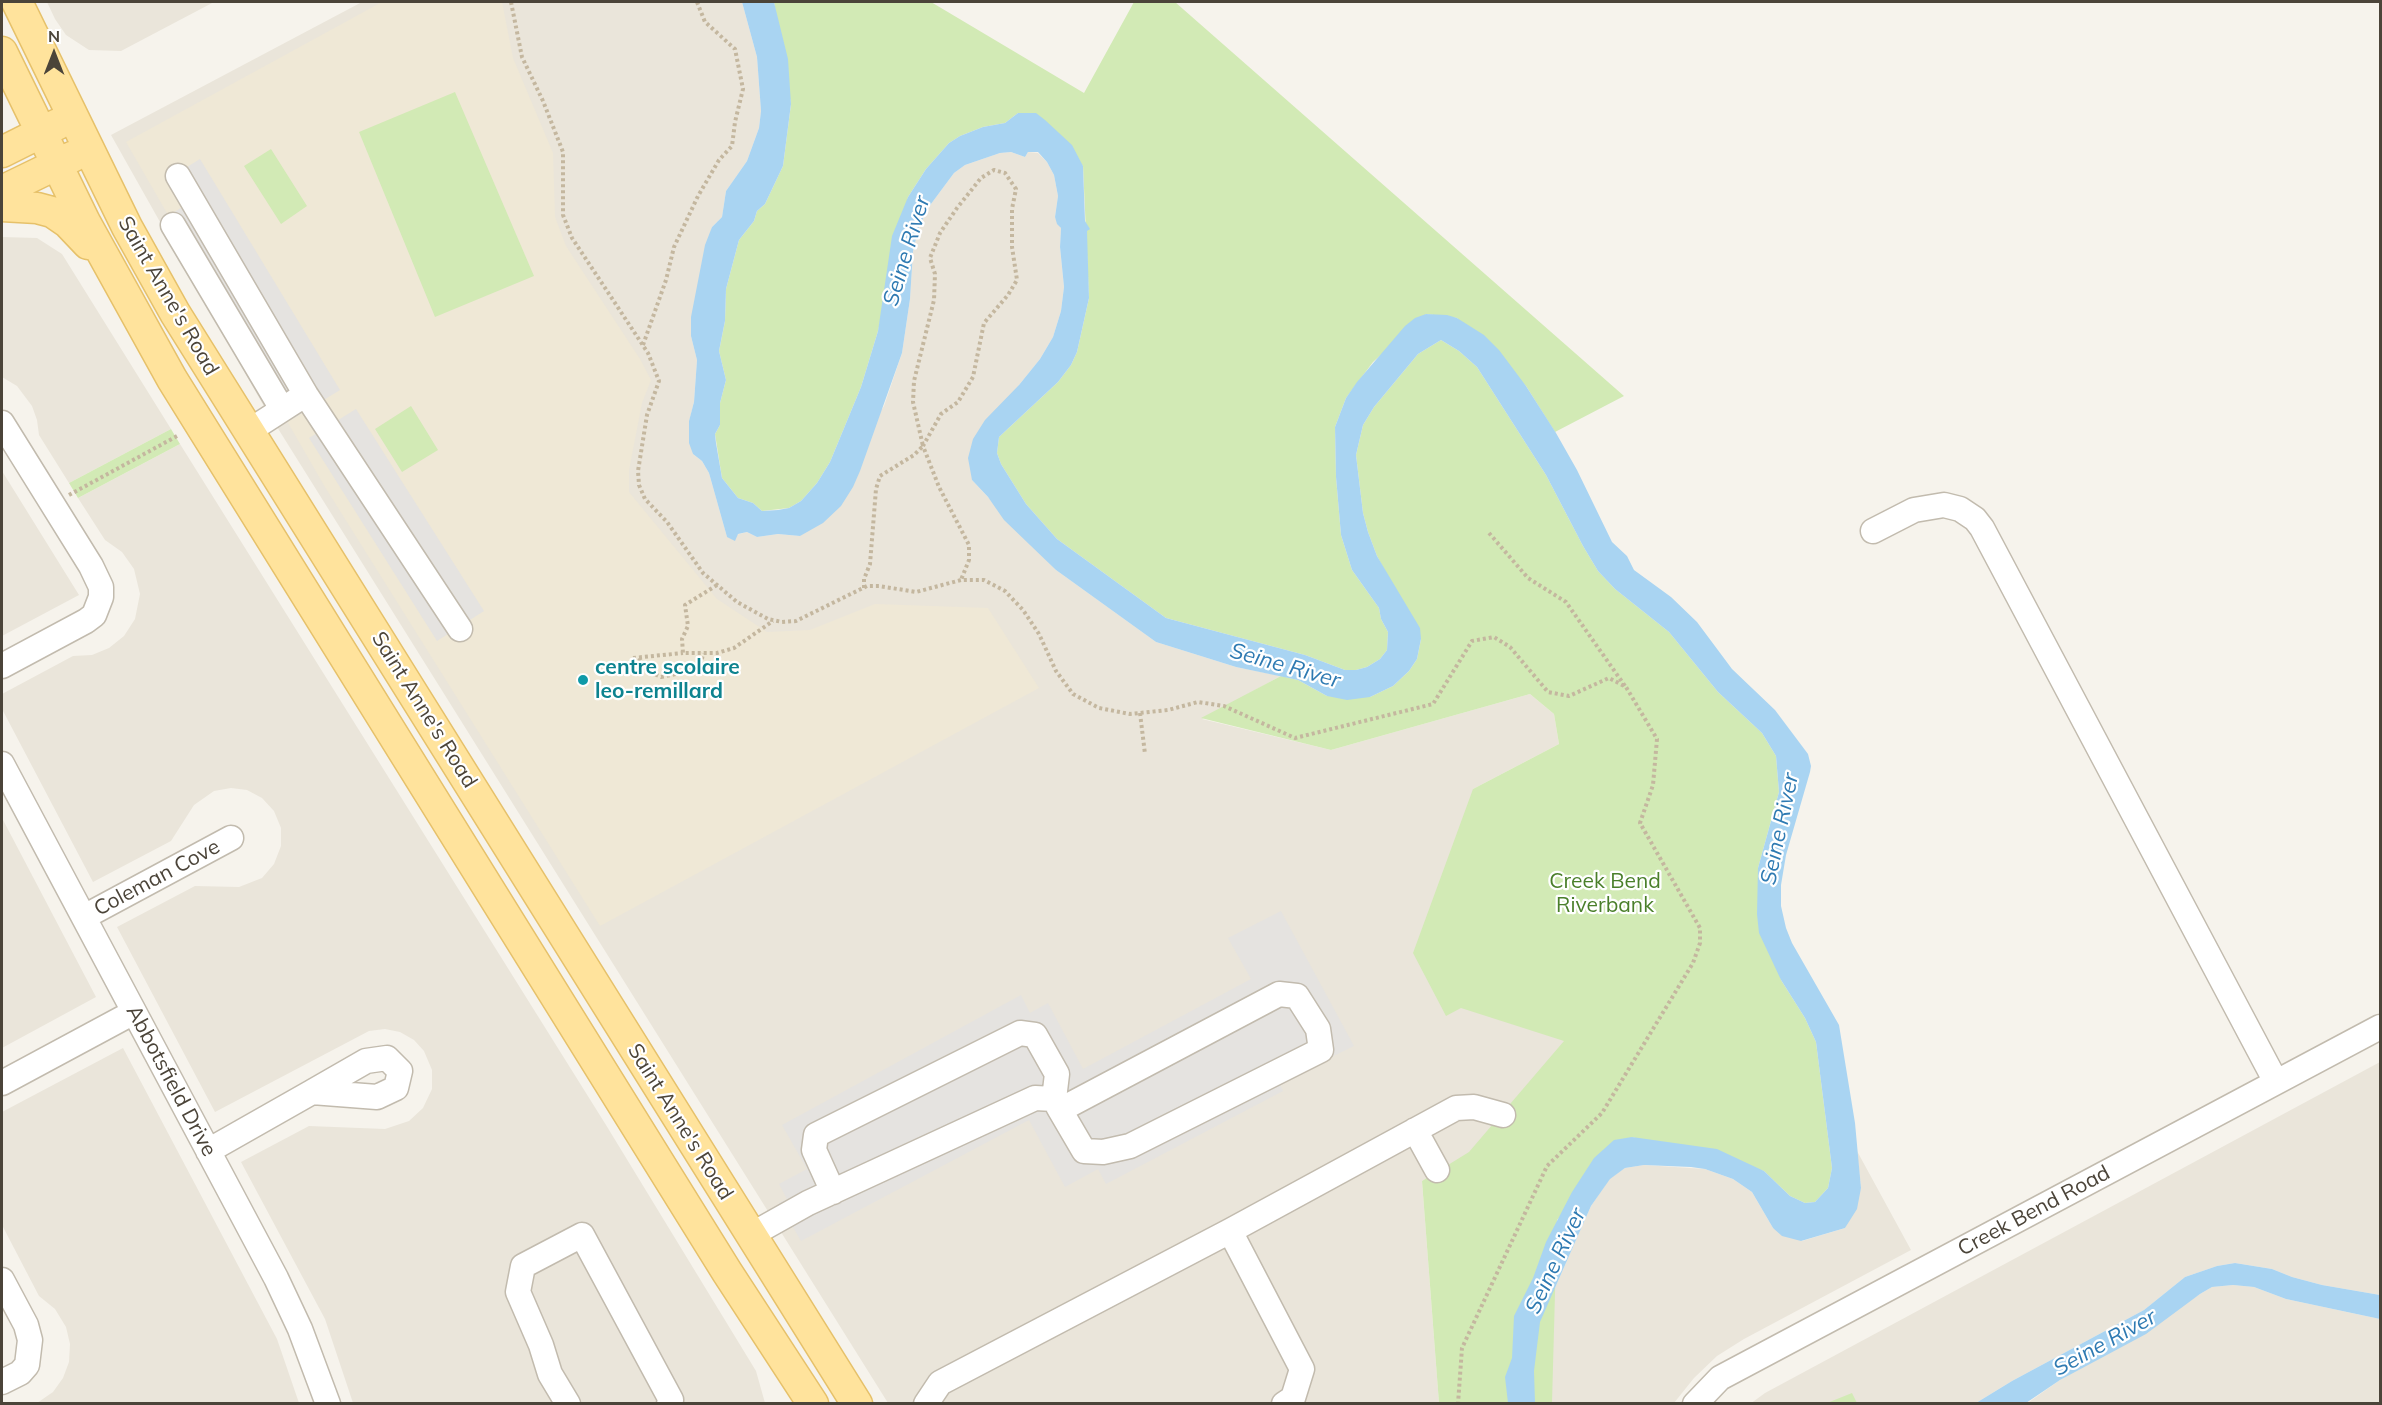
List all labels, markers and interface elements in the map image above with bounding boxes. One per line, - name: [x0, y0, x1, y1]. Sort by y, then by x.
- north arrow: [24, 24, 84, 84]
- text: N: [48, 26, 60, 46]
- water label: Seine River: [878, 193, 936, 309]
- street label: Saint Anne's Road: [112, 212, 224, 380]
- street label: Saint Anne's Road: [366, 627, 482, 793]
- water label: Seine River: [1227, 638, 1343, 694]
- place label: centre scolaire leo-remillard: [595, 655, 740, 705]
- marker: centre scolaire leo-remillard: [576, 673, 590, 687]
- water label: Seine River: [1755, 771, 1805, 887]
- street label: Coleman Cove: [90, 834, 224, 922]
- park label: Creek Bend Riverbank: [1549, 869, 1661, 919]
- street label: Abbotsfield Drive: [121, 1001, 221, 1161]
- street label: Saint Anne's Road: [622, 1039, 738, 1205]
- street label: Creek Bend Road: [1954, 1160, 2114, 1262]
- water label: Seine River: [1520, 1204, 1592, 1318]
- water label: Seine River: [2049, 1304, 2161, 1382]

